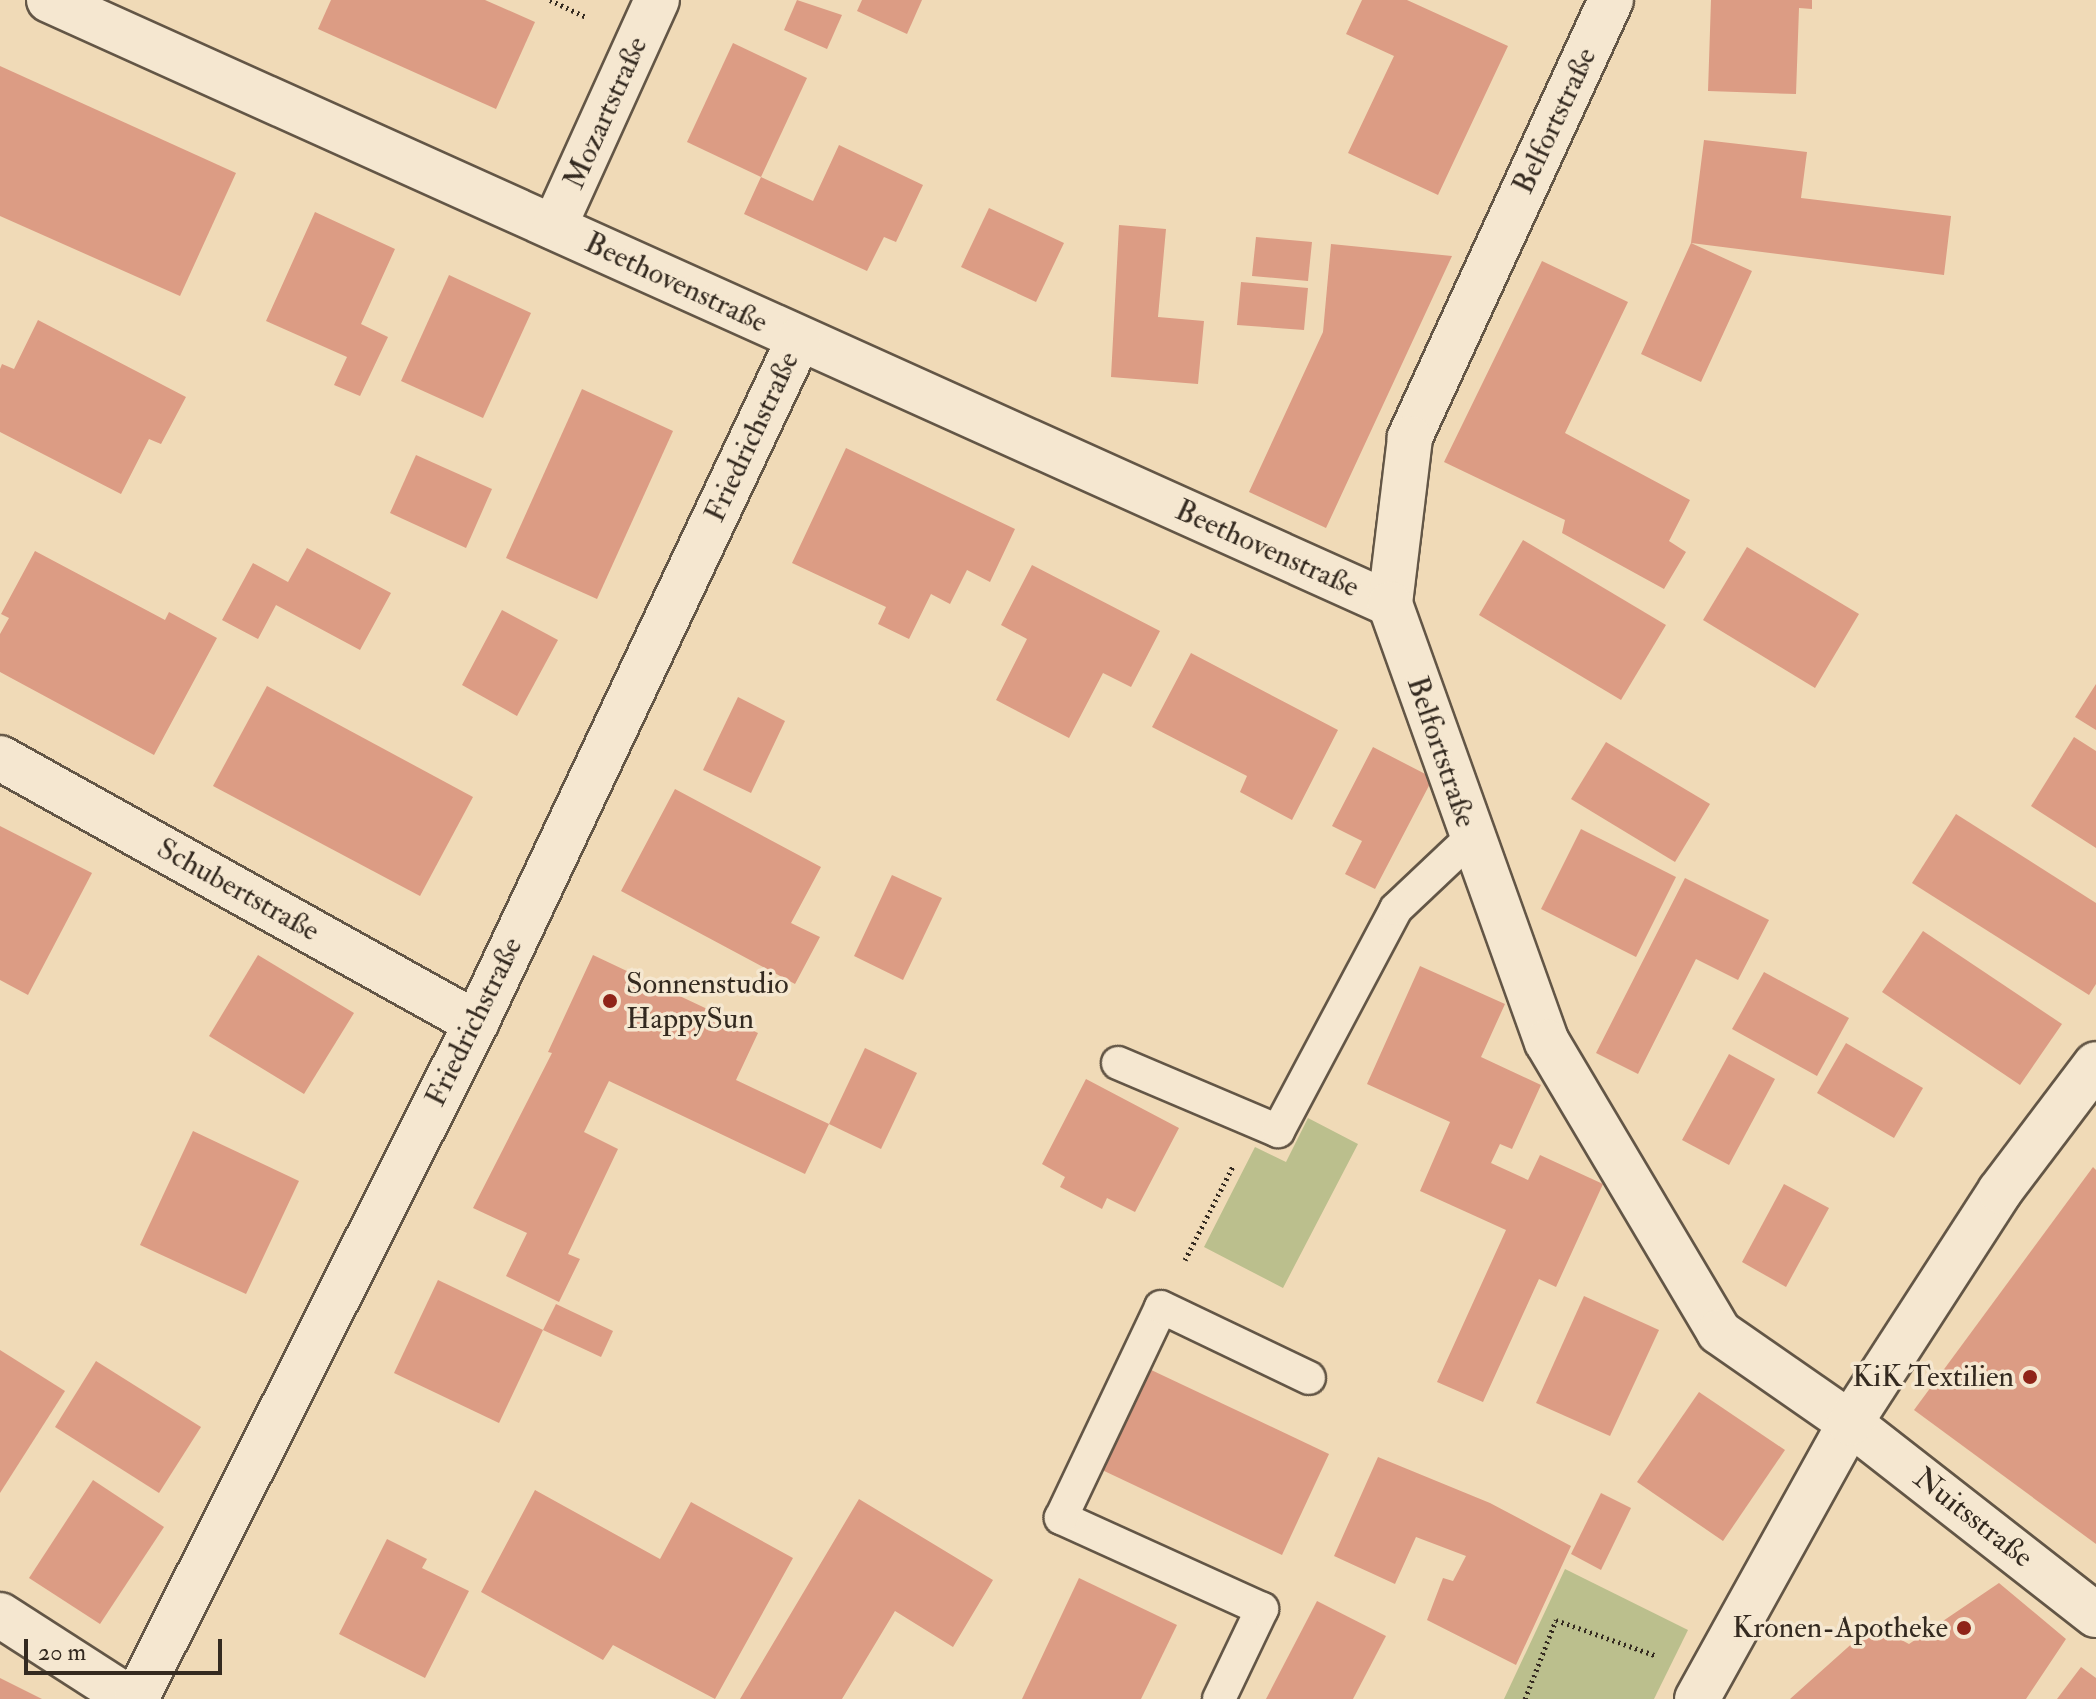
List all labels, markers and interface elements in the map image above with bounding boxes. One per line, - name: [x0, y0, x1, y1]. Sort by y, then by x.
- street label: Mozartstraße: [556, 31, 656, 195]
- street label: Belfortstraße: [1506, 42, 1604, 200]
- street label: Beethovenstraße: [579, 225, 773, 341]
- street label: Friedrichstraße: [697, 346, 807, 528]
- street label: Beethovenstraße: [1170, 492, 1364, 606]
- street label: Belfortstraße: [1398, 672, 1484, 832]
- street label: Schubertstraße: [151, 831, 325, 949]
- street label: Friedrichstraße: [418, 932, 530, 1112]
- place label: Sonnenstudio HappySun: [626, 966, 789, 1036]
- marker: Sonnenstudio HappySun: [601, 992, 619, 1010]
- place label: KiK Textilien: [1852, 1359, 2014, 1395]
- marker: KiK Textilien: [2021, 1368, 2039, 1386]
- street label: Nuitsstraße: [1906, 1460, 2040, 1576]
- place label: Kronen-Apotheke: [1732, 1610, 1948, 1646]
- marker: Kronen-Apotheke: [1955, 1619, 1973, 1637]
- scale bar: [28, 1623, 226, 1673]
- text: 20 m: [38, 1637, 86, 1668]

